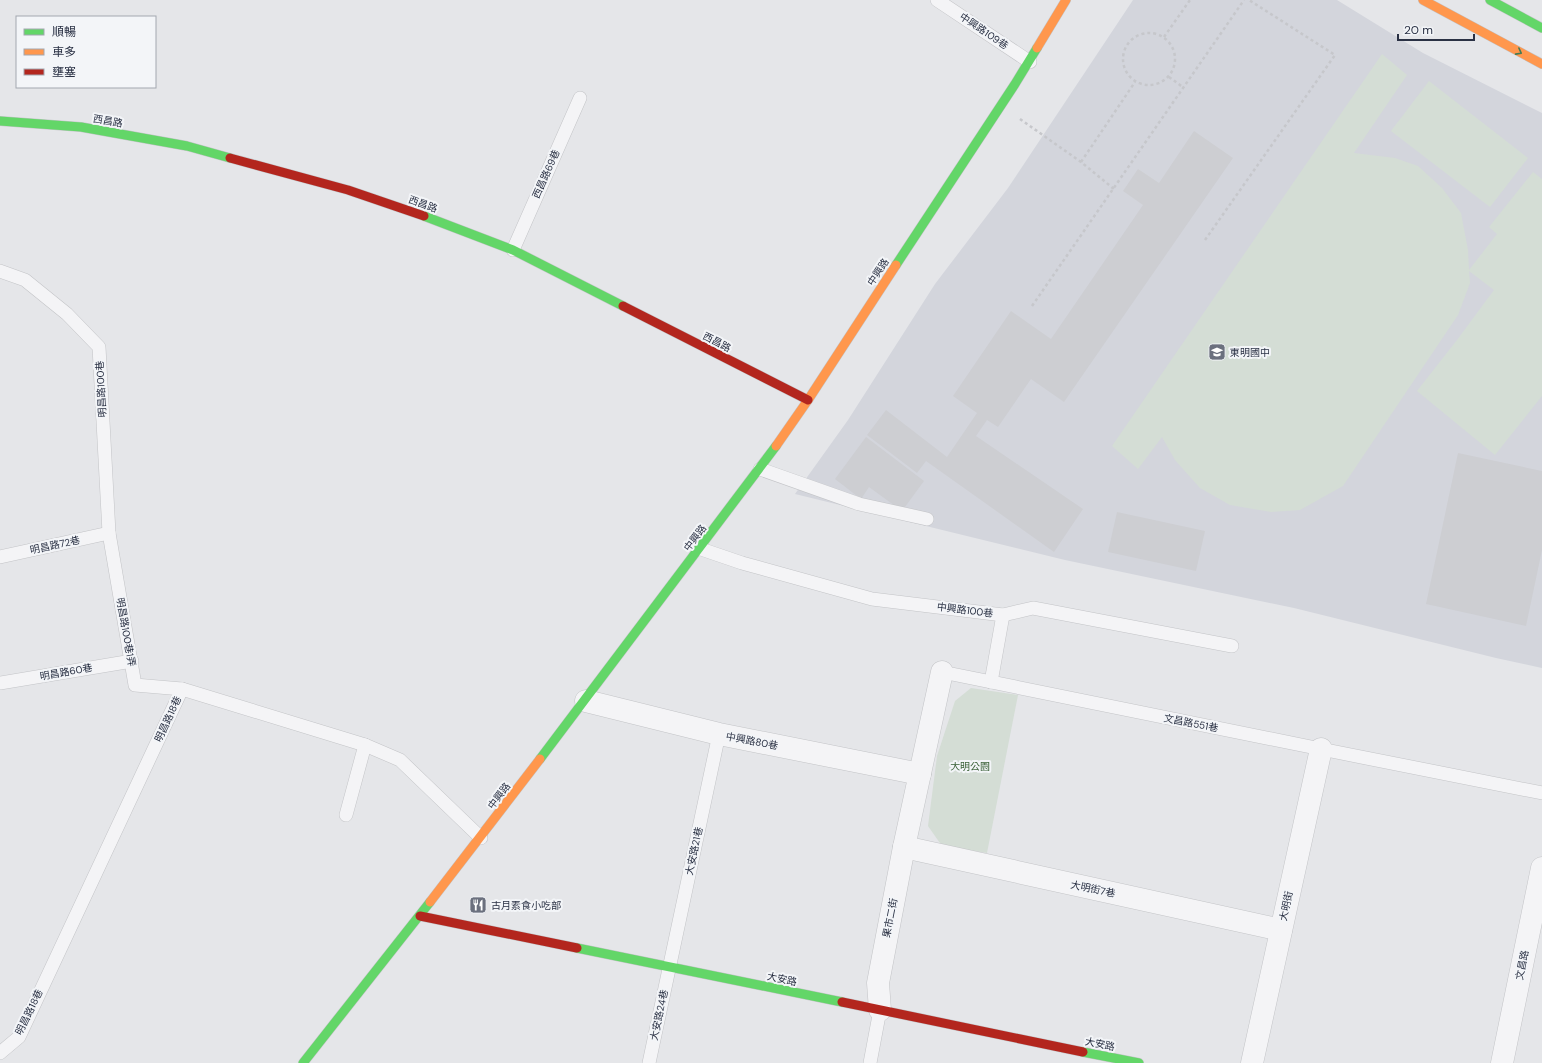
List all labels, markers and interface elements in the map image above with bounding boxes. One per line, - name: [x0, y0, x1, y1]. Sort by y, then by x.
- street label: 中興路109巷: [957, 10, 1011, 52]
- legend: [16, 16, 156, 88]
- scale bar: [1398, 16, 1474, 42]
- text: 20 m: [1404, 22, 1433, 38]
- text: 順暢: [52, 24, 76, 40]
- text: 車多: [52, 44, 76, 60]
- one-way arrow: [1515, 47, 1522, 54]
- text: 壅塞: [52, 64, 76, 80]
- street label: 西昌路: [92, 112, 124, 130]
- street label: 西昌路69巷: [529, 147, 563, 201]
- street label: 西昌路: [407, 193, 439, 215]
- street label: 中興路: [864, 256, 892, 288]
- street label: 西昌路: [701, 329, 733, 355]
- school or university icon: 東明國中: [1207, 342, 1227, 362]
- place label: 東明國中: [1230, 346, 1270, 359]
- street label: 明昌路100巷: [93, 360, 109, 418]
- street label: 中興路: [681, 522, 709, 554]
- street label: 明昌路72巷: [29, 533, 81, 557]
- street label: 明昌路100巷1弄: [114, 596, 138, 668]
- street label: 中興路100巷: [936, 600, 994, 620]
- street label: 明昌路60巷: [39, 661, 93, 683]
- street label: 明昌路18巷: [152, 694, 184, 744]
- street label: 文昌路551巷: [1163, 711, 1219, 735]
- street label: 中興路80巷: [725, 730, 779, 752]
- park label: 大明公園: [950, 760, 990, 773]
- street label: 中興路: [485, 780, 513, 812]
- street label: 大安路21巷: [683, 826, 705, 876]
- street label: 大明街7巷: [1069, 878, 1117, 900]
- street label: 大明街: [1277, 890, 1295, 922]
- restaurant icon: 古月素食小吃部: [468, 895, 488, 915]
- street label: 果市二街: [880, 897, 900, 940]
- place label: 古月素食小吃部: [491, 899, 561, 912]
- street label: 文昌路: [1513, 949, 1531, 981]
- street label: 大安路: [766, 970, 798, 988]
- street label: 明昌路18巷: [12, 987, 46, 1037]
- street label: 大安路24巷: [647, 988, 671, 1042]
- street label: 大安路: [1084, 1035, 1116, 1053]

